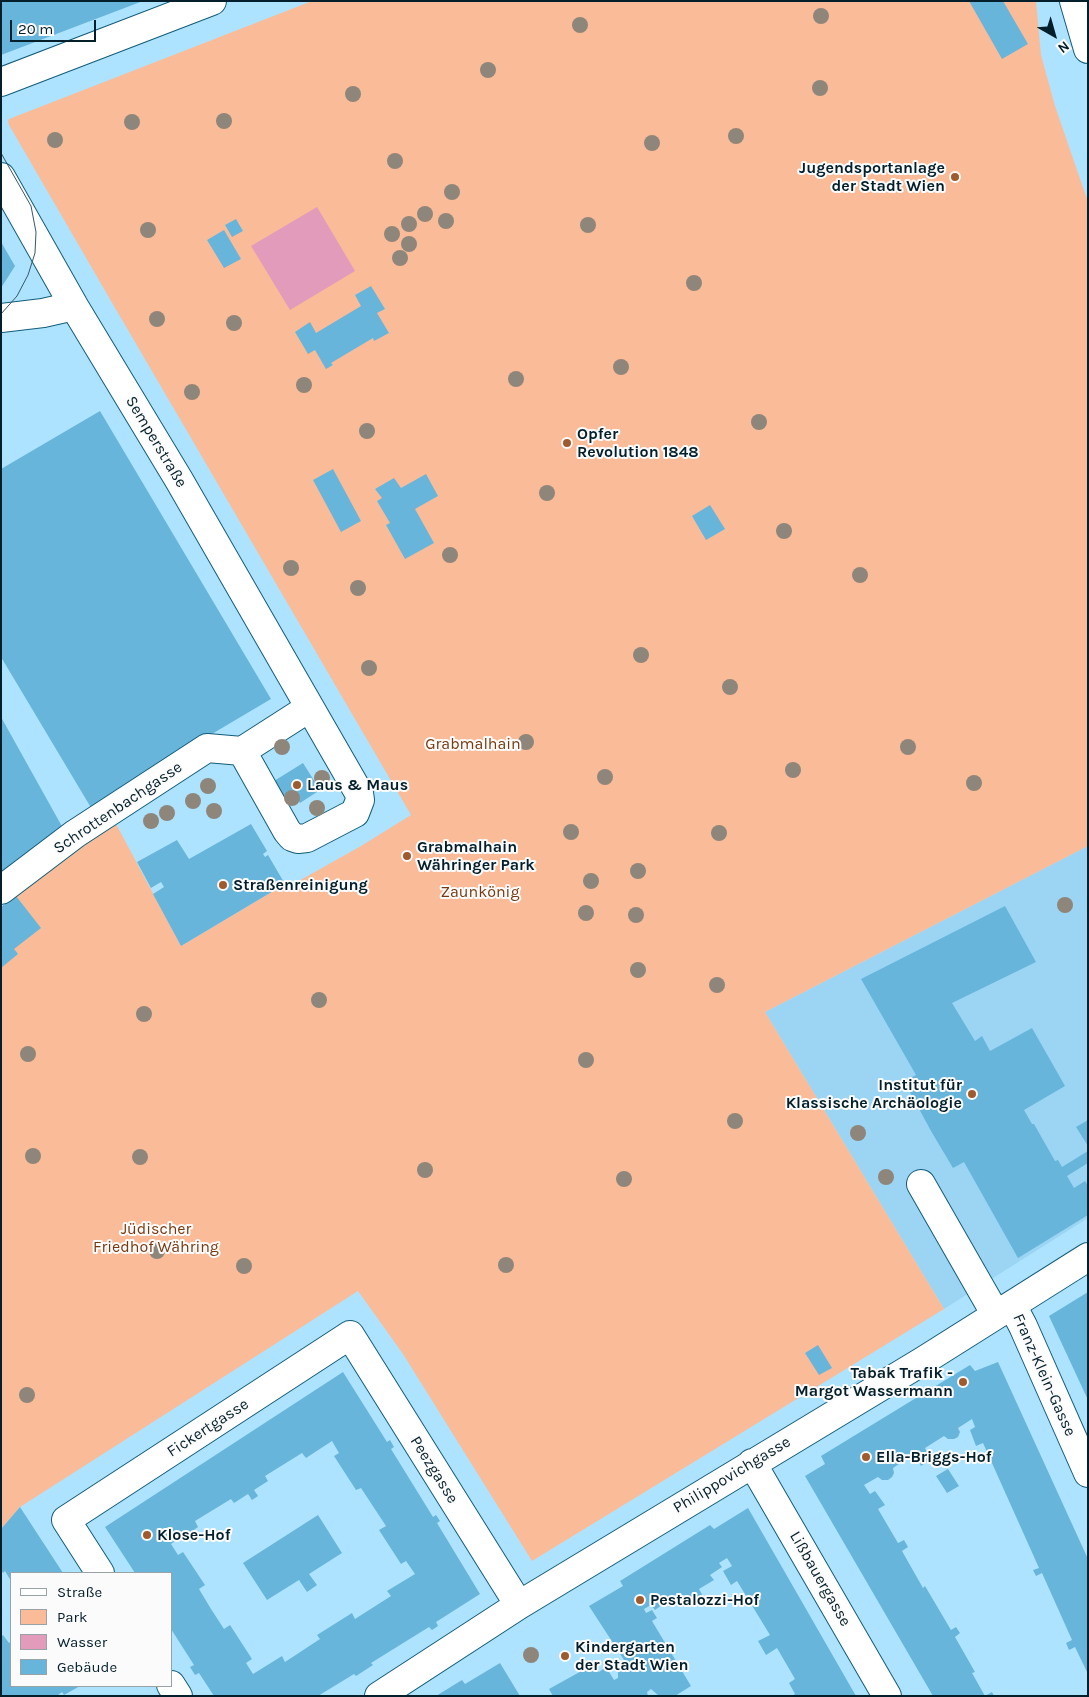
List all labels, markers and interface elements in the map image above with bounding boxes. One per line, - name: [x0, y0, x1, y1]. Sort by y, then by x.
- scale bar: [12, 10, 99, 42]
- north arrow: [1029, 10, 1079, 60]
- text: 20 m: [18, 20, 53, 38]
- text: N: [1054, 37, 1073, 57]
- place label: Jugendsportanlage der Stadt Wien: [799, 158, 945, 196]
- marker: Jugendsportanlage der Stadt Wien: [949, 171, 961, 183]
- street label: Semperstraße: [121, 393, 191, 491]
- place label: Opfer Revolution 1848: [577, 424, 699, 462]
- marker: Opfer Revolution 1848: [561, 437, 573, 449]
- park label: Grabmalhain: [425, 734, 521, 754]
- street label: Schrottenbachgasse: [50, 758, 186, 858]
- place label: Laus & Maus: [307, 775, 408, 795]
- marker: Laus & Maus: [291, 779, 303, 791]
- place label: Grabmalhain Währinger Park: [417, 837, 535, 875]
- marker: Grabmalhain Währinger Park: [401, 850, 413, 862]
- place label: Straßenreinigung: [233, 875, 368, 895]
- marker: Straßenreinigung: [217, 879, 229, 891]
- park label: Zaunkönig: [441, 882, 519, 902]
- place label: Institut für Klassische Archäologie: [786, 1075, 962, 1113]
- marker: Institut für Klassische Archäologie: [966, 1088, 978, 1100]
- park label: Jüdischer Friedhof Währing: [93, 1219, 219, 1257]
- street label: Franz-Klein-Gasse: [1008, 1311, 1080, 1439]
- place label: Tabak Trafik - Margot Wassermann: [795, 1363, 953, 1401]
- marker: Tabak Trafik - Margot Wassermann: [957, 1376, 969, 1388]
- street label: Fickertgasse: [164, 1395, 252, 1461]
- street label: Philippovichgasse: [670, 1432, 794, 1518]
- street label: Peezgasse: [406, 1433, 462, 1507]
- place label: Ella-Briggs-Hof: [876, 1447, 992, 1467]
- marker: Ella-Briggs-Hof: [860, 1451, 872, 1463]
- place label: Klose-Hof: [157, 1525, 231, 1545]
- street label: Lißbauergasse: [785, 1528, 855, 1630]
- marker: Klose-Hof: [141, 1529, 153, 1541]
- legend: [10, 1572, 172, 1687]
- text: Straße: [57, 1583, 102, 1601]
- place label: Pestalozzi-Hof: [650, 1590, 759, 1610]
- marker: Pestalozzi-Hof: [634, 1594, 646, 1606]
- text: Park: [57, 1608, 87, 1626]
- text: Wasser: [57, 1633, 107, 1651]
- place label: Kindergarten der Stadt Wien: [575, 1637, 689, 1675]
- marker: Kindergarten der Stadt Wien: [559, 1650, 571, 1662]
- text: Gebäude: [57, 1658, 117, 1676]

